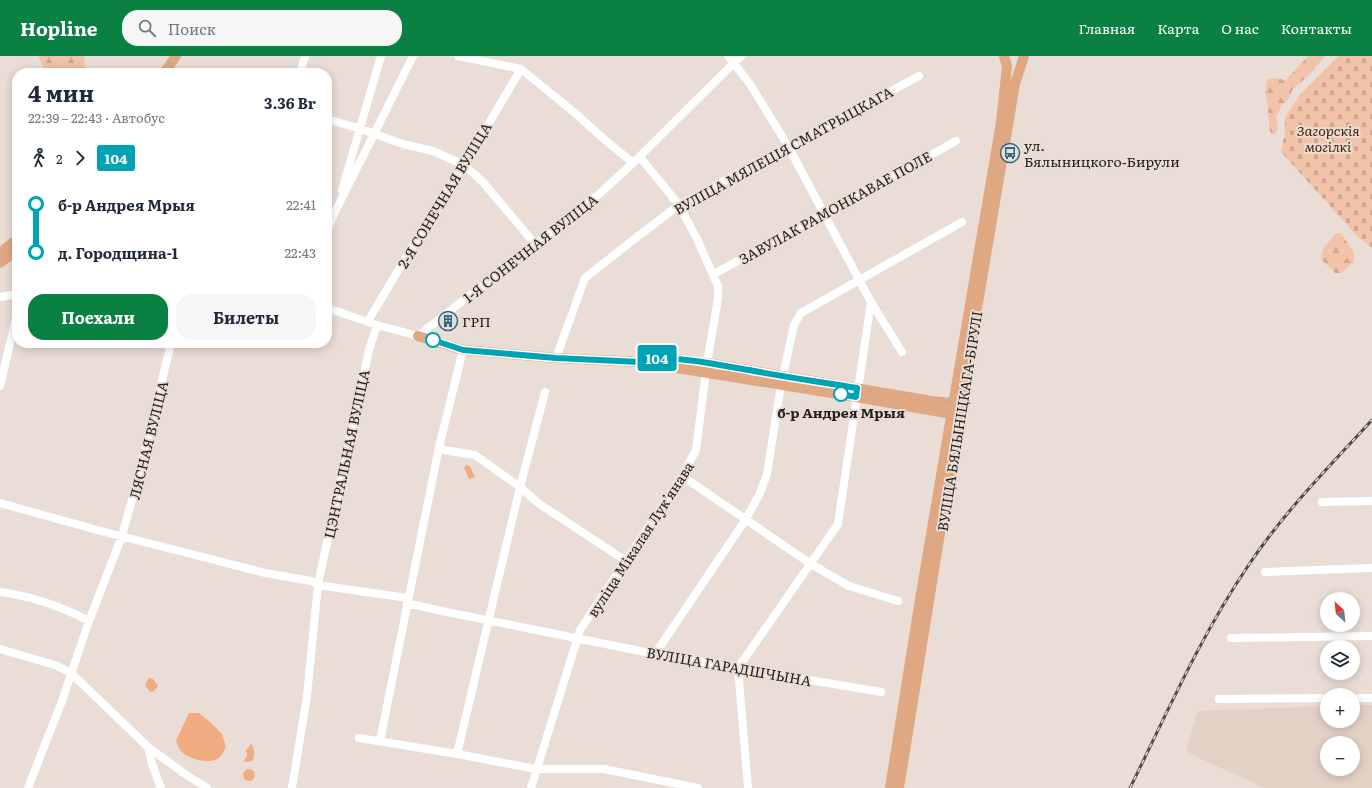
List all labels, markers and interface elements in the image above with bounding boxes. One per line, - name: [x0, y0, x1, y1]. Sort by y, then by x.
- search box: [122, 10, 402, 46]
- text: Hopline: [20, 14, 98, 42]
- icon: search: [136, 17, 158, 39]
- text: Поиск: [168, 17, 216, 40]
- text: Главная: [1079, 18, 1135, 38]
- text: Карта: [1157, 18, 1199, 38]
- text: О нас: [1221, 18, 1259, 38]
- text: Контакты: [1281, 18, 1352, 38]
- text: 4 мин: [28, 76, 94, 109]
- street label: ВУЛІЦА МЯЛЕЦІЯ СМАТРЫЦКАГА: [670, 81, 897, 219]
- text: 3.36 Br: [264, 91, 316, 114]
- text: 22:39 – 22:43 · Автобус: [28, 108, 165, 127]
- street label: 2-Я СОНЕЧНАЯ ВУЛІЦА: [392, 118, 496, 272]
- park label: Загорскія могілкі: [1297, 120, 1360, 156]
- place label: ул. Бялыницкого-Бирули: [1024, 135, 1180, 171]
- bus stop icon: ул. Бялыницкого-Бирули: [999, 142, 1021, 164]
- street label: ЗАВУЛАК РАМОНКАВАЕ ПОЛЕ: [735, 146, 935, 268]
- icon: walk: [28, 147, 50, 169]
- icon: forward: [69, 147, 91, 169]
- text: 104: [105, 148, 127, 168]
- text: 2: [56, 149, 63, 168]
- street label: 1-Я СОНЕЧНАЯ ВУЛІЦА: [458, 189, 602, 307]
- text: б-р Андрея Мрыя: [58, 193, 195, 216]
- text: 22:41: [286, 195, 316, 214]
- text: д. Городщина-1: [58, 241, 178, 264]
- text: 22:43: [285, 243, 316, 262]
- button: Поехали: [28, 294, 168, 340]
- button: Билеты: [176, 294, 316, 340]
- street label: ВУЛІЦА БЯЛЫНІЦКАГА-БІРУЛІ: [932, 309, 986, 533]
- building icon: ГРП: [437, 310, 459, 332]
- place label: ГРП: [462, 311, 491, 331]
- unlabelled marker: [425, 332, 441, 348]
- line badge: 104: [634, 345, 680, 371]
- text: 104: [646, 348, 668, 368]
- street label: ЦЭНТРАЛЬНАЯ ВУЛІЦА: [318, 367, 374, 540]
- street label: ЛЯСНАЯ ВУЛІЦА: [124, 378, 173, 501]
- marker: б-р Андрея Мрыя: [833, 386, 849, 402]
- place label: б-р Андрея Мрыя: [777, 402, 905, 422]
- street label: вуліца Мікалая Лукʼянава: [582, 457, 698, 621]
- north arrow: [1320, 592, 1360, 632]
- map controls: [1320, 592, 1360, 776]
- button: layers: [1320, 640, 1360, 680]
- street label: ВУЛІЦА ГАРАДШЧЫНА: [645, 642, 814, 690]
- button: +: [1320, 688, 1360, 728]
- button: −: [1320, 736, 1360, 776]

